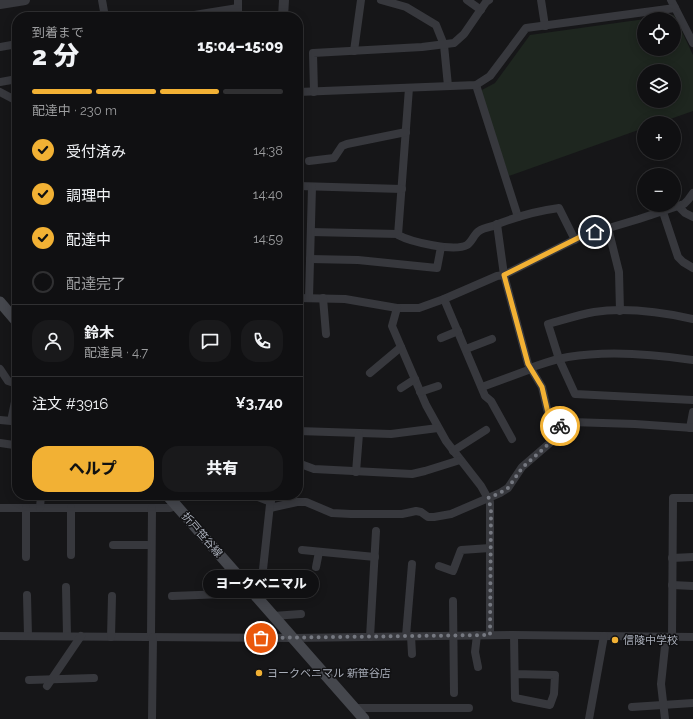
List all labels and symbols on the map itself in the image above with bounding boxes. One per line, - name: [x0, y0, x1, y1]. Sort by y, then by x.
- pin: [578, 215, 612, 249]
- courier: [540, 406, 580, 446]
- street label: 折戸笹谷線: [179, 510, 225, 560]
- callout: ヨークベニマル: [203, 570, 319, 598]
- pin: [244, 621, 278, 655]
- place label: 信陵中学校: [623, 634, 678, 647]
- marker: 信陵中学校: [610, 635, 620, 645]
- place label: ヨークベニマル 新笹谷店: [267, 667, 391, 680]
- marker: ヨークベニマル 新笹谷店: [254, 668, 264, 678]

